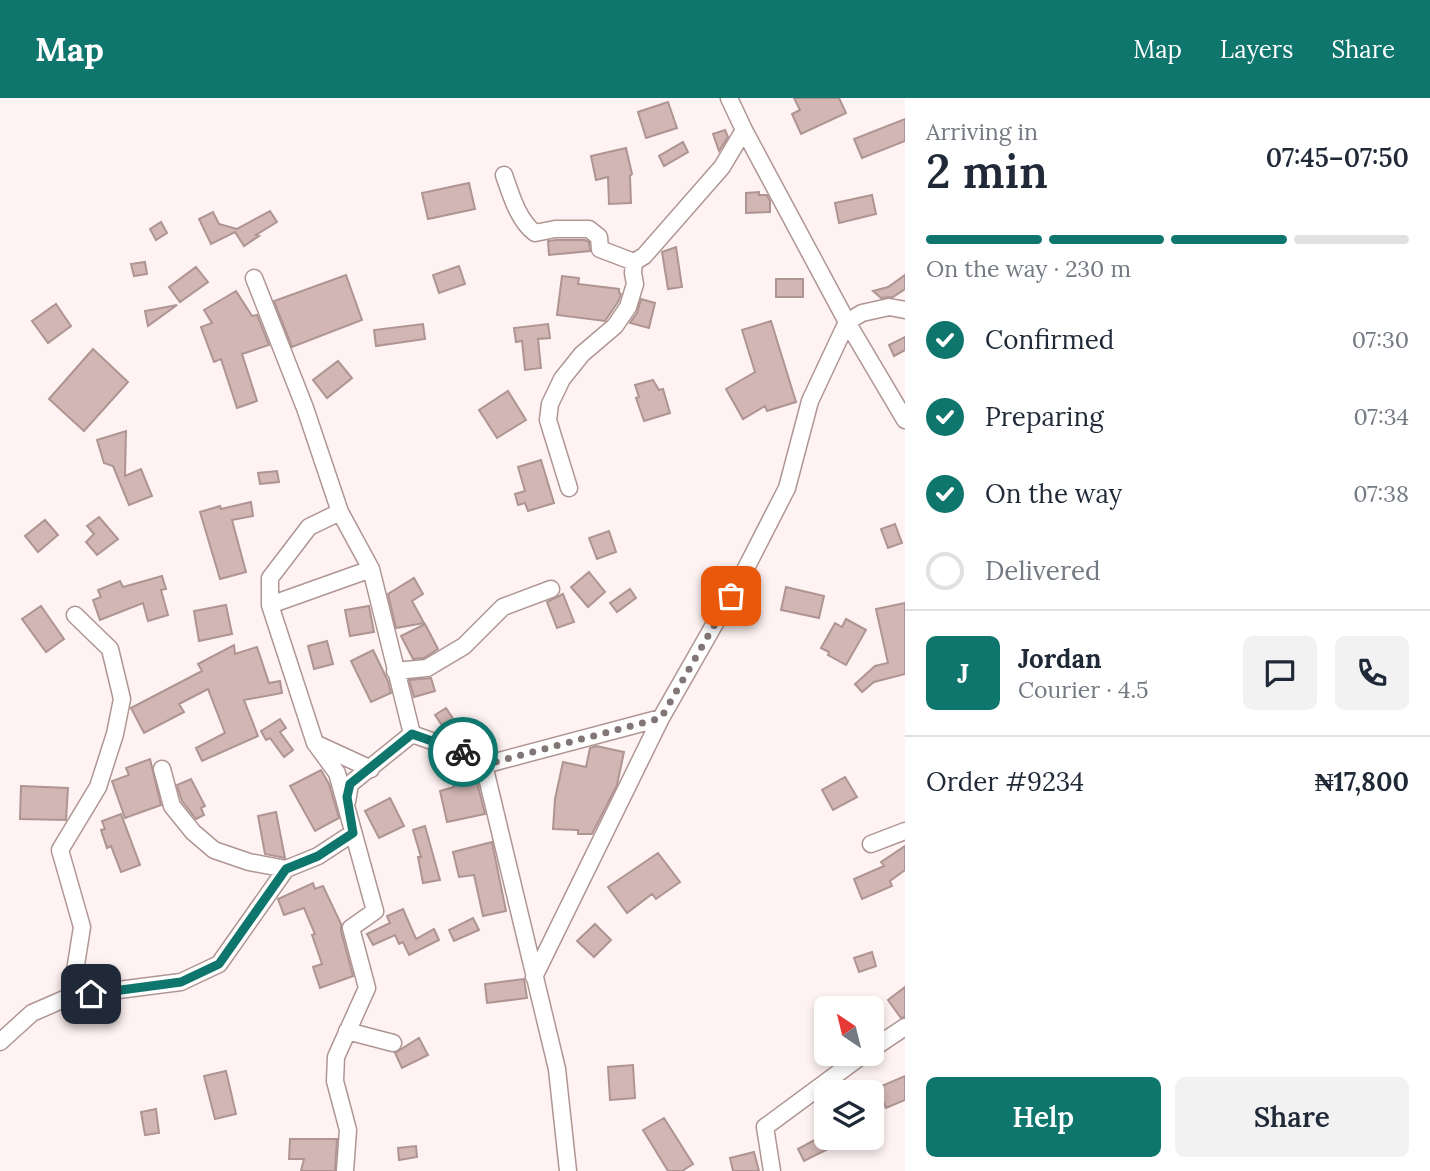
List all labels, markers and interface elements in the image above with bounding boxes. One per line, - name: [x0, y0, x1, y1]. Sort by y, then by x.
- text: Map: [35, 28, 104, 70]
- text: Map: [1133, 34, 1182, 65]
- text: Layers: [1220, 34, 1293, 65]
- text: Share: [1331, 34, 1395, 65]
- text: Arriving in: [926, 117, 1038, 146]
- text: 07:45–07:50: [1266, 141, 1409, 174]
- text: 2 min: [926, 142, 1048, 201]
- text: On the way · 230 m: [926, 254, 1131, 283]
- icon: check: [926, 321, 964, 359]
- text: Confirmed: [985, 323, 1114, 356]
- text: 07:30: [1352, 325, 1409, 354]
- icon: check: [926, 398, 964, 436]
- text: Preparing: [985, 400, 1104, 433]
- text: 07:34: [1354, 402, 1409, 431]
- icon: check: [926, 475, 964, 513]
- text: On the way: [985, 477, 1122, 510]
- text: 07:38: [1353, 479, 1409, 508]
- text: Delivered: [985, 554, 1101, 587]
- pin: [701, 566, 761, 626]
- icon: bag: [712, 577, 750, 615]
- button: chat: [1243, 636, 1317, 710]
- button: phone: [1335, 636, 1409, 710]
- text: Jordan: [1018, 642, 1102, 675]
- text: J: [957, 657, 969, 690]
- text: Courier · 4.5: [1018, 675, 1149, 704]
- courier: [428, 717, 498, 787]
- icon: bike: [444, 733, 482, 771]
- text: Order #9234: [926, 765, 1084, 798]
- text: ₦17,800: [1315, 765, 1409, 798]
- pin: [61, 964, 121, 1024]
- icon: home: [72, 975, 110, 1013]
- north arrow: [814, 996, 884, 1066]
- map controls: [814, 996, 884, 1150]
- button: Help: [926, 1077, 1161, 1157]
- button: Share: [1175, 1077, 1409, 1157]
- button: layers: [814, 1080, 884, 1150]

